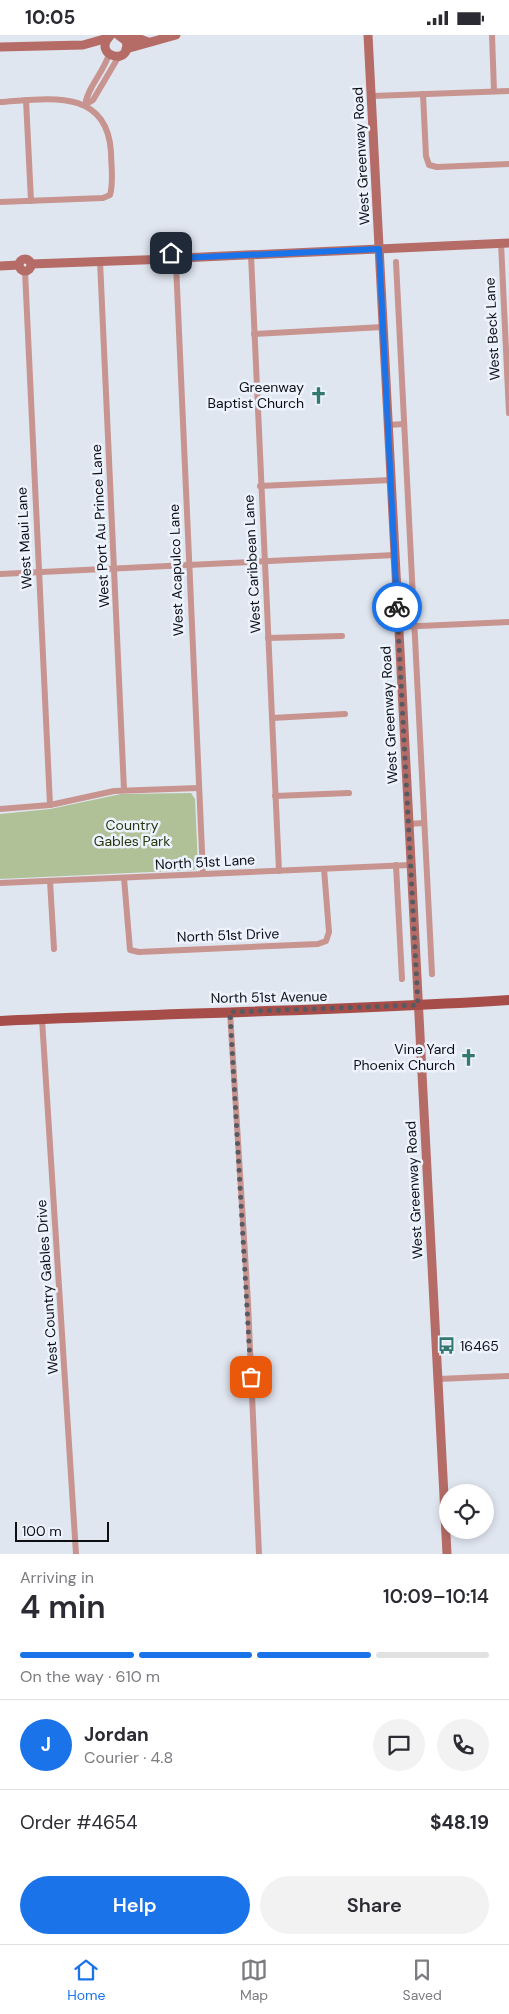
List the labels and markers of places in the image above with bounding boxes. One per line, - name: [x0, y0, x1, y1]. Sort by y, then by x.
- pin: [150, 232, 192, 274]
- place label: Greenway Baptist Church: [208, 378, 304, 412]
- church icon: Greenway Baptist Church: [308, 385, 328, 405]
- place label: Vine Yard Phoenix Church: [353, 1040, 455, 1074]
- church icon: Vine Yard Phoenix Church: [459, 1047, 479, 1067]
- bus stop icon: 16465: [436, 1336, 456, 1356]
- place label: 16465: [460, 1337, 499, 1355]
- pin: [230, 1356, 272, 1398]

